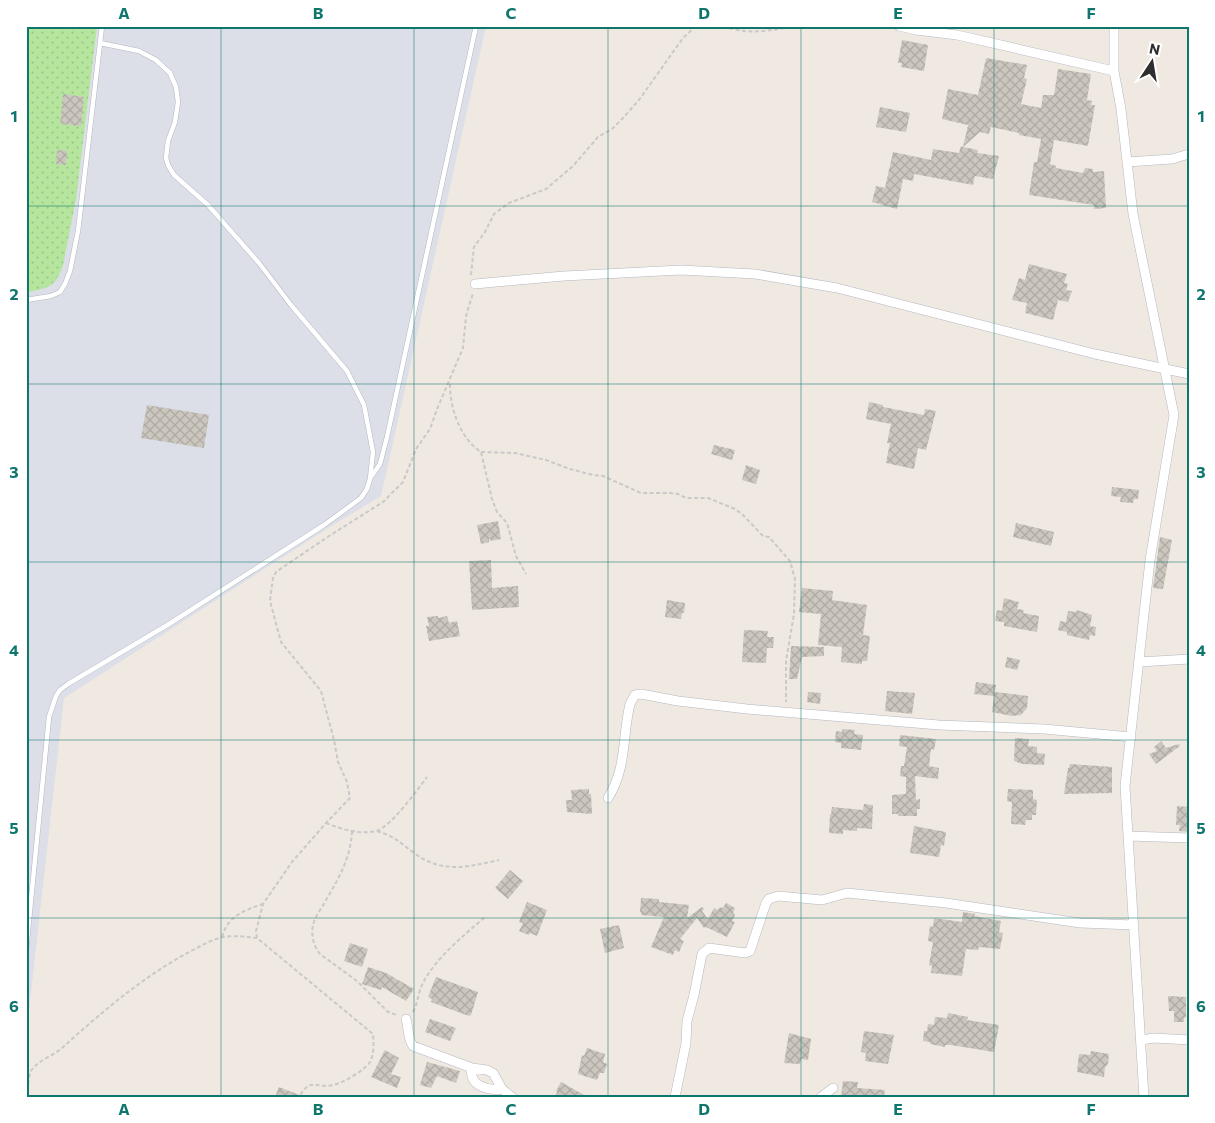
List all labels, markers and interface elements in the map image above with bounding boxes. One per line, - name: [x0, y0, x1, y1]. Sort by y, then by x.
- text: A: [118, 3, 130, 22]
- text: B: [313, 3, 324, 22]
- text: C: [506, 3, 517, 22]
- text: D: [698, 3, 710, 22]
- text: E: [893, 3, 903, 22]
- text: F: [1086, 3, 1096, 22]
- north arrow: [1128, 38, 1178, 88]
- text: N: [1148, 39, 1162, 58]
- text: 1: [10, 106, 18, 125]
- text: 1: [1197, 106, 1205, 125]
- text: 2: [9, 284, 19, 303]
- text: 2: [1196, 284, 1206, 303]
- text: 3: [9, 462, 19, 481]
- text: 3: [1196, 462, 1206, 481]
- text: 4: [9, 640, 19, 659]
- text: 4: [1196, 640, 1206, 659]
- text: 5: [9, 818, 19, 837]
- text: 5: [1196, 818, 1206, 837]
- text: 6: [9, 996, 19, 1015]
- text: 6: [1196, 996, 1206, 1015]
- text: A: [118, 1099, 130, 1118]
- text: B: [313, 1099, 324, 1118]
- text: C: [506, 1099, 517, 1118]
- text: D: [698, 1099, 710, 1118]
- text: E: [893, 1099, 903, 1118]
- text: F: [1086, 1099, 1096, 1118]

